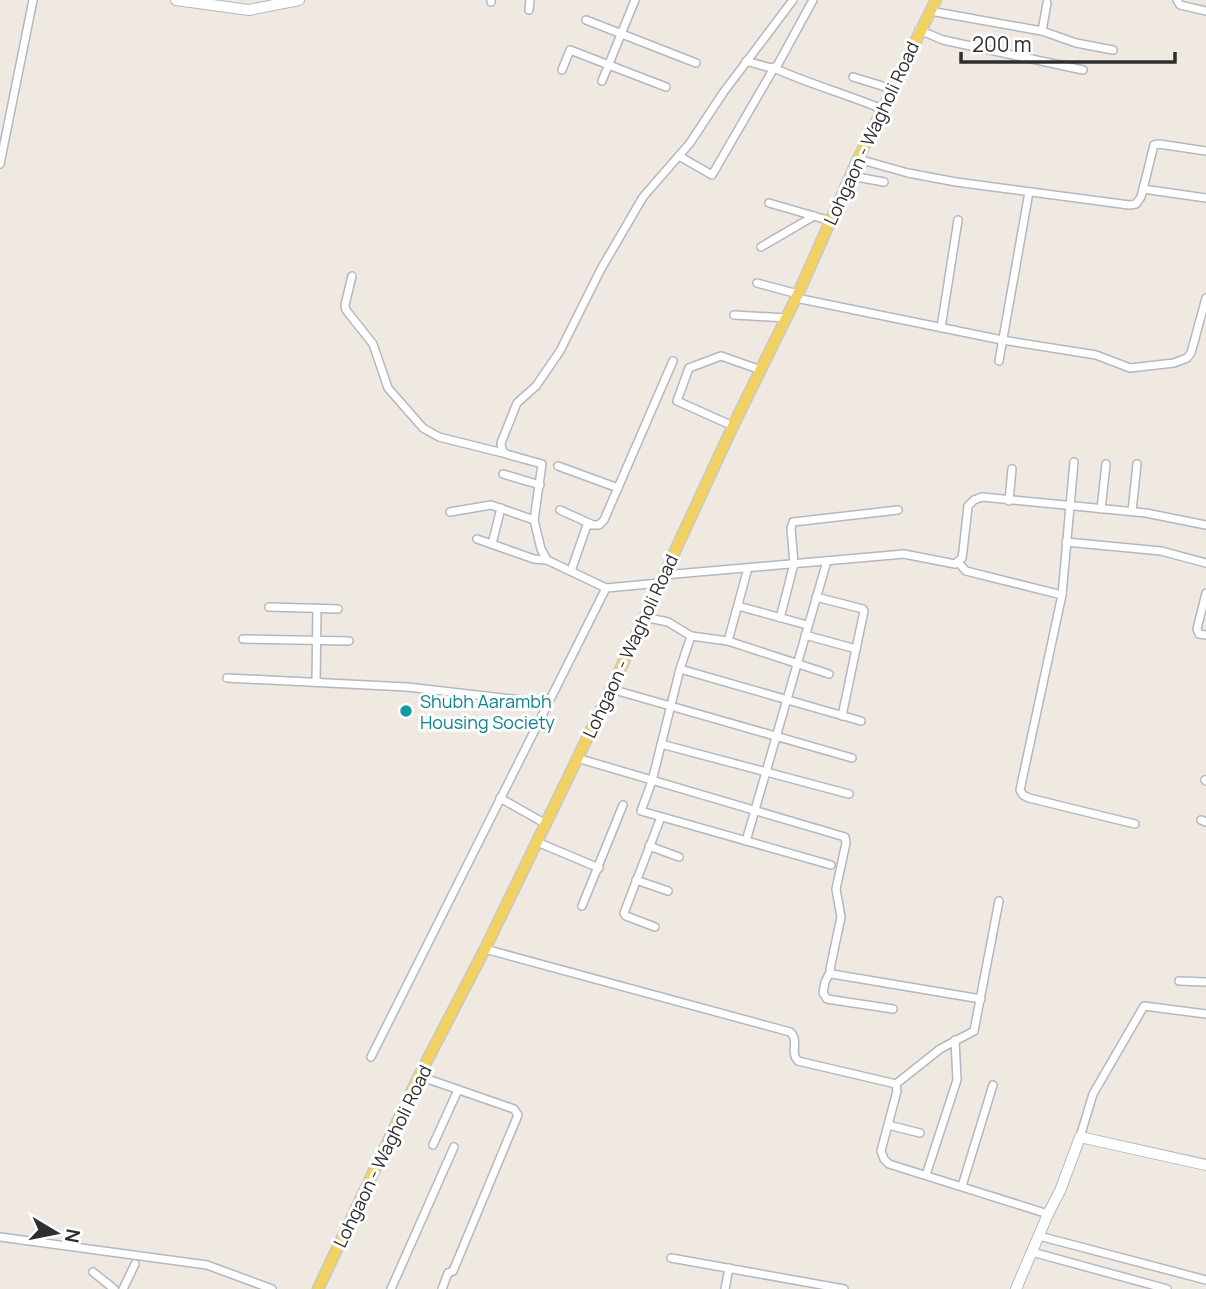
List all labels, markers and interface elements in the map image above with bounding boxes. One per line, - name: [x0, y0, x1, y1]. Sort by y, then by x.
- scale bar: [961, 21, 1174, 65]
- text: 200 m: [972, 30, 1032, 58]
- street label: Lohgaon - Wagholi Road: [818, 37, 924, 229]
- street label: Lohgaon - Wagholi Road: [577, 550, 683, 742]
- place label: Shubh Aarambh Housing Society: [420, 689, 555, 734]
- marker: Shubh Aarambh Housing Society: [398, 703, 414, 719]
- street label: Lohgaon - Wagholi Road: [327, 1061, 437, 1251]
- north arrow: [21, 1198, 91, 1268]
- text: N: [59, 1227, 87, 1245]

